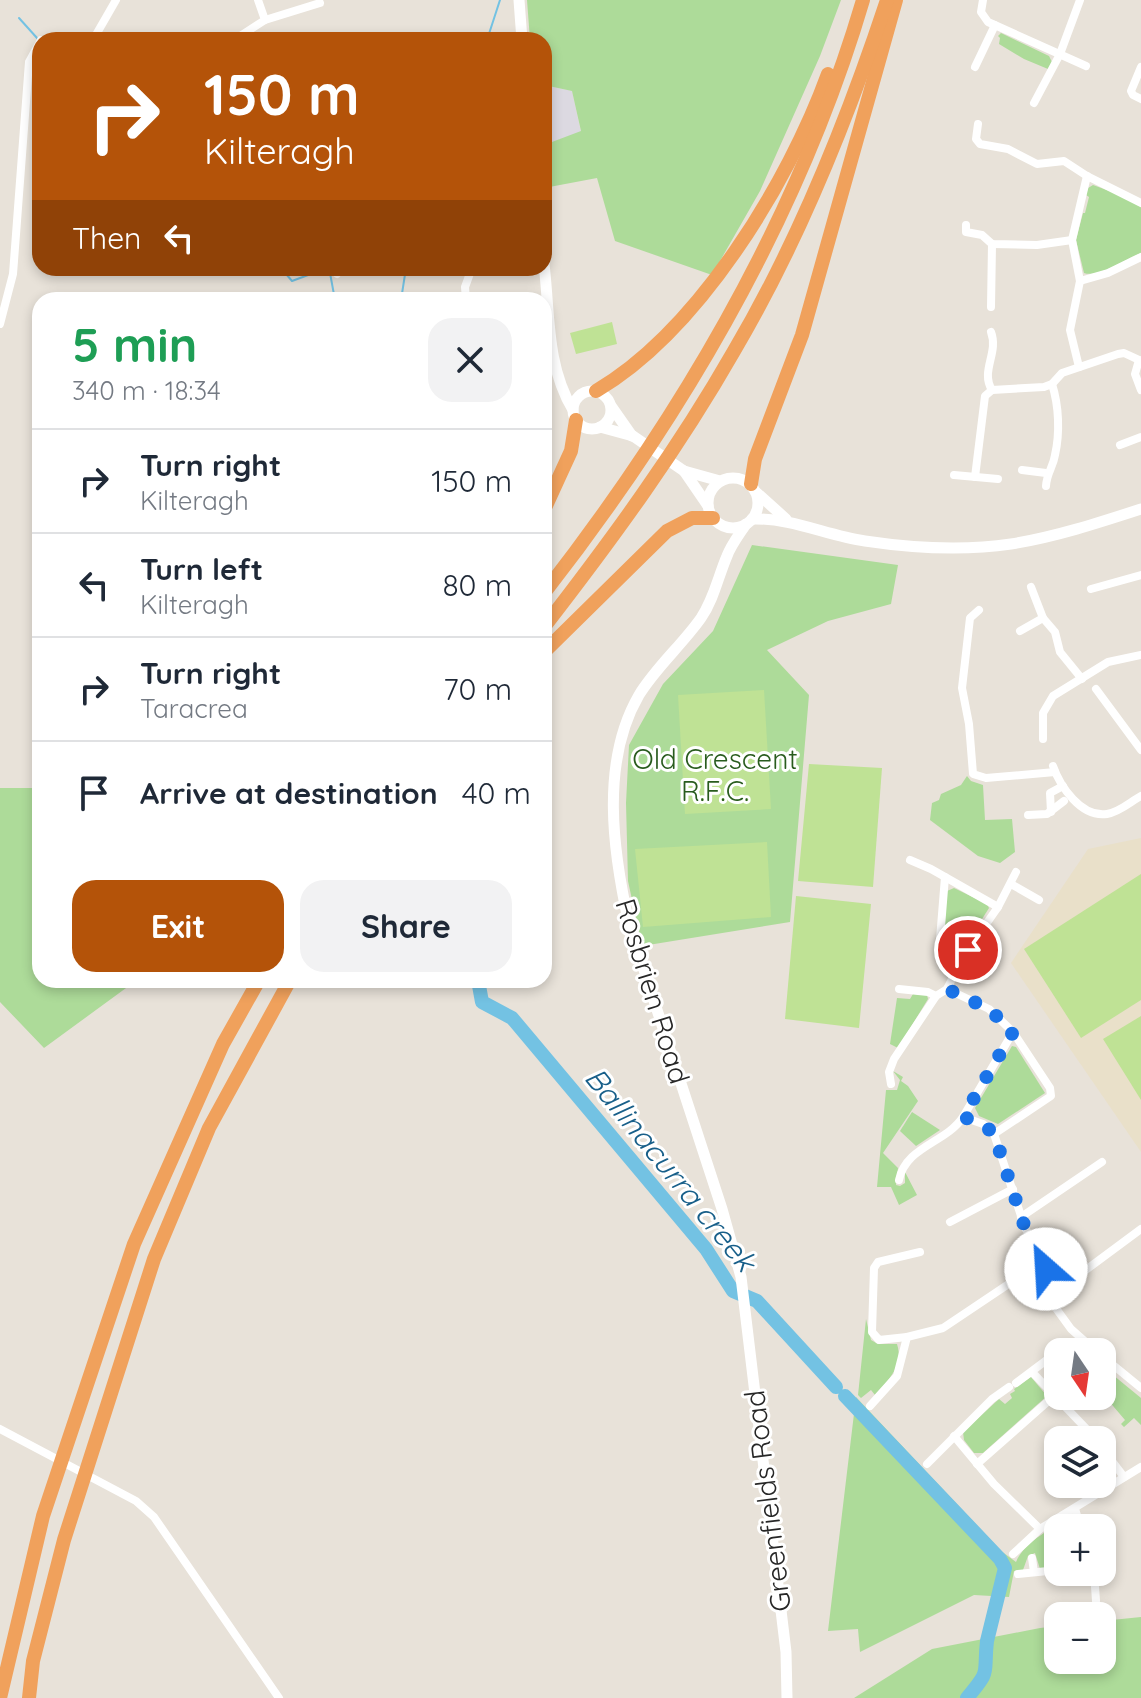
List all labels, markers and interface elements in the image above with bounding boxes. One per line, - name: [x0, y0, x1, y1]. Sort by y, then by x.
- text: 150 m: [204, 59, 360, 129]
- icon: right: [72, 64, 176, 168]
- text: Kilteragh: [204, 128, 355, 173]
- icon: left: [157, 216, 201, 260]
- text: Then: [72, 219, 141, 257]
- text: 5 min: [72, 314, 197, 374]
- button: close: [428, 318, 512, 402]
- text: 340 m · 18:34: [72, 374, 221, 407]
- text: Turn right: [140, 446, 281, 484]
- icon: right: [72, 459, 116, 503]
- text: 150 m: [431, 462, 512, 500]
- text: Kilteragh: [140, 484, 249, 517]
- text: Turn left: [140, 550, 263, 588]
- icon: left: [72, 563, 116, 607]
- text: 80 m: [442, 566, 512, 604]
- text: Kilteragh: [140, 588, 249, 621]
- text: Turn right: [140, 654, 281, 692]
- icon: right: [72, 667, 116, 711]
- text: 70 m: [443, 670, 512, 708]
- text: Taracrea: [140, 692, 248, 725]
- park label: Old Crescent R.F.C.: [632, 741, 798, 808]
- icon: arrive: [72, 771, 116, 815]
- text: Arrive at destination: [140, 774, 438, 812]
- text: 40 m: [462, 774, 531, 812]
- button: Exit: [72, 880, 284, 972]
- button: Share: [300, 880, 512, 972]
- street label: Rosbrien Road: [608, 894, 698, 1088]
- pin: [934, 916, 1002, 984]
- icon: arrive: [946, 928, 990, 972]
- water label: Ballinacurra creek: [577, 1059, 767, 1281]
- position arrow: [1004, 1227, 1088, 1311]
- north arrow: [1044, 1338, 1116, 1410]
- map controls: [1044, 1338, 1116, 1674]
- street label: Greenfields Road: [736, 1388, 798, 1614]
- button: layers: [1044, 1426, 1116, 1498]
- button: +: [1044, 1514, 1116, 1586]
- button: −: [1044, 1602, 1116, 1674]

